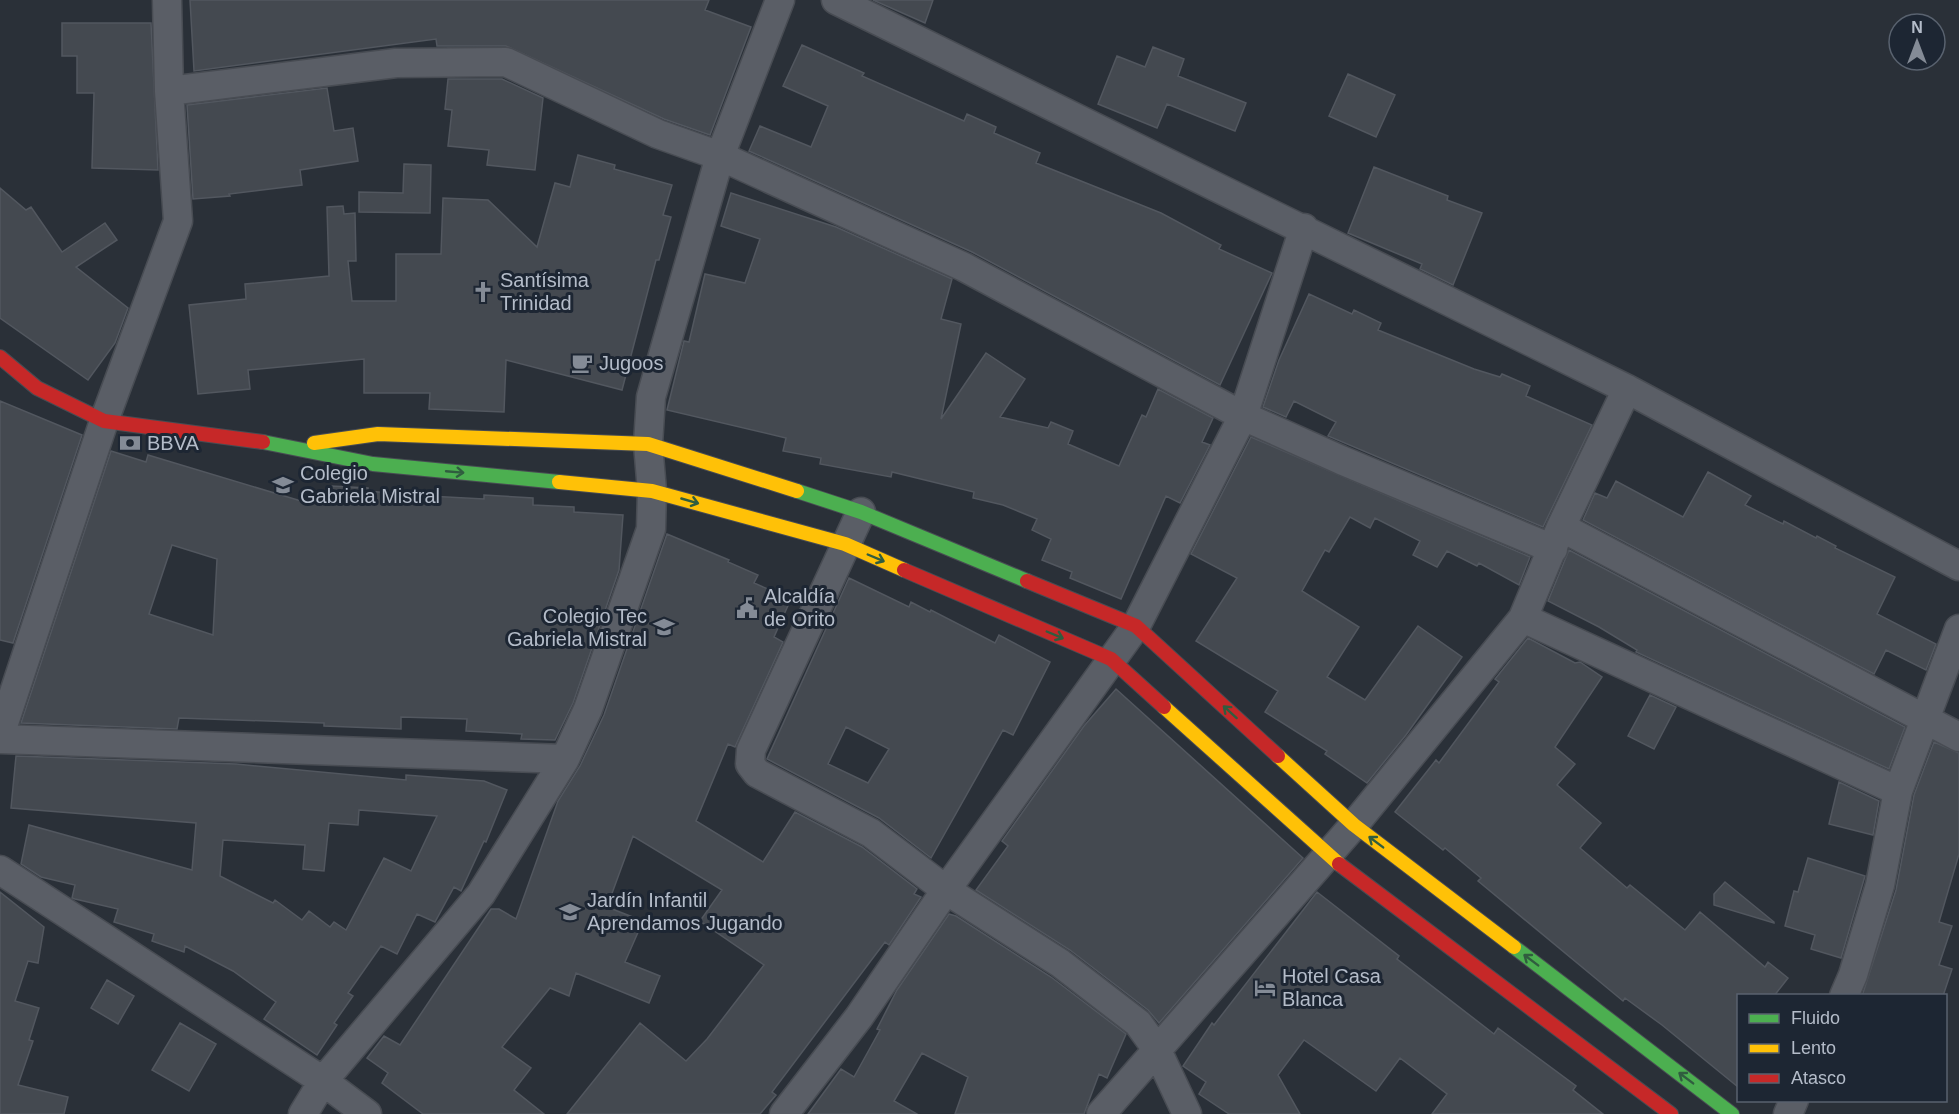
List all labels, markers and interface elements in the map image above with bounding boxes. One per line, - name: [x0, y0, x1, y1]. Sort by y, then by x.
- north arrow: [1887, 12, 1947, 72]
- text: N: [1911, 19, 1923, 36]
- place label: Santísima Trinidad: [500, 269, 590, 314]
- church icon: Santísima Trinidad: [471, 280, 495, 304]
- cafe icon: Jugoos: [570, 351, 594, 375]
- place label: Jugoos: [599, 352, 664, 374]
- bank icon: BBVA: [118, 431, 142, 455]
- place label: BBVA: [147, 432, 200, 454]
- place label: Colegio Gabriela Mistral: [300, 462, 440, 507]
- one-way arrow: [445, 467, 465, 478]
- school or university icon: Colegio Gabriela Mistral: [271, 473, 295, 497]
- one-way arrow: [680, 496, 699, 507]
- one-way arrow: [867, 553, 885, 564]
- place label: Alcaldía de Orito: [764, 585, 836, 630]
- public building icon: Alcaldía de Orito: [735, 596, 759, 620]
- place label: Colegio Tec Gabriela Mistral: [507, 605, 647, 650]
- school or university icon: Colegio Tec Gabriela Mistral: [652, 615, 676, 639]
- one-way arrow: [1045, 630, 1064, 641]
- one-way arrow: [1223, 705, 1238, 719]
- one-way arrow: [1368, 835, 1384, 848]
- place label: Jardín Infantil Aprendamos Jugando: [587, 889, 783, 934]
- school or university icon: Jardín Infantil Aprendamos Jugando: [558, 900, 582, 924]
- one-way arrow: [1523, 954, 1539, 966]
- place label: Hotel Casa Blanca: [1282, 965, 1382, 1010]
- hotel icon: Hotel Casa Blanca: [1253, 976, 1277, 1000]
- legend: [1737, 994, 1947, 1102]
- text: Fluido: [1791, 1008, 1840, 1028]
- text: Lento: [1791, 1038, 1836, 1058]
- text: Atasco: [1791, 1068, 1846, 1088]
- one-way arrow: [1678, 1072, 1694, 1085]

